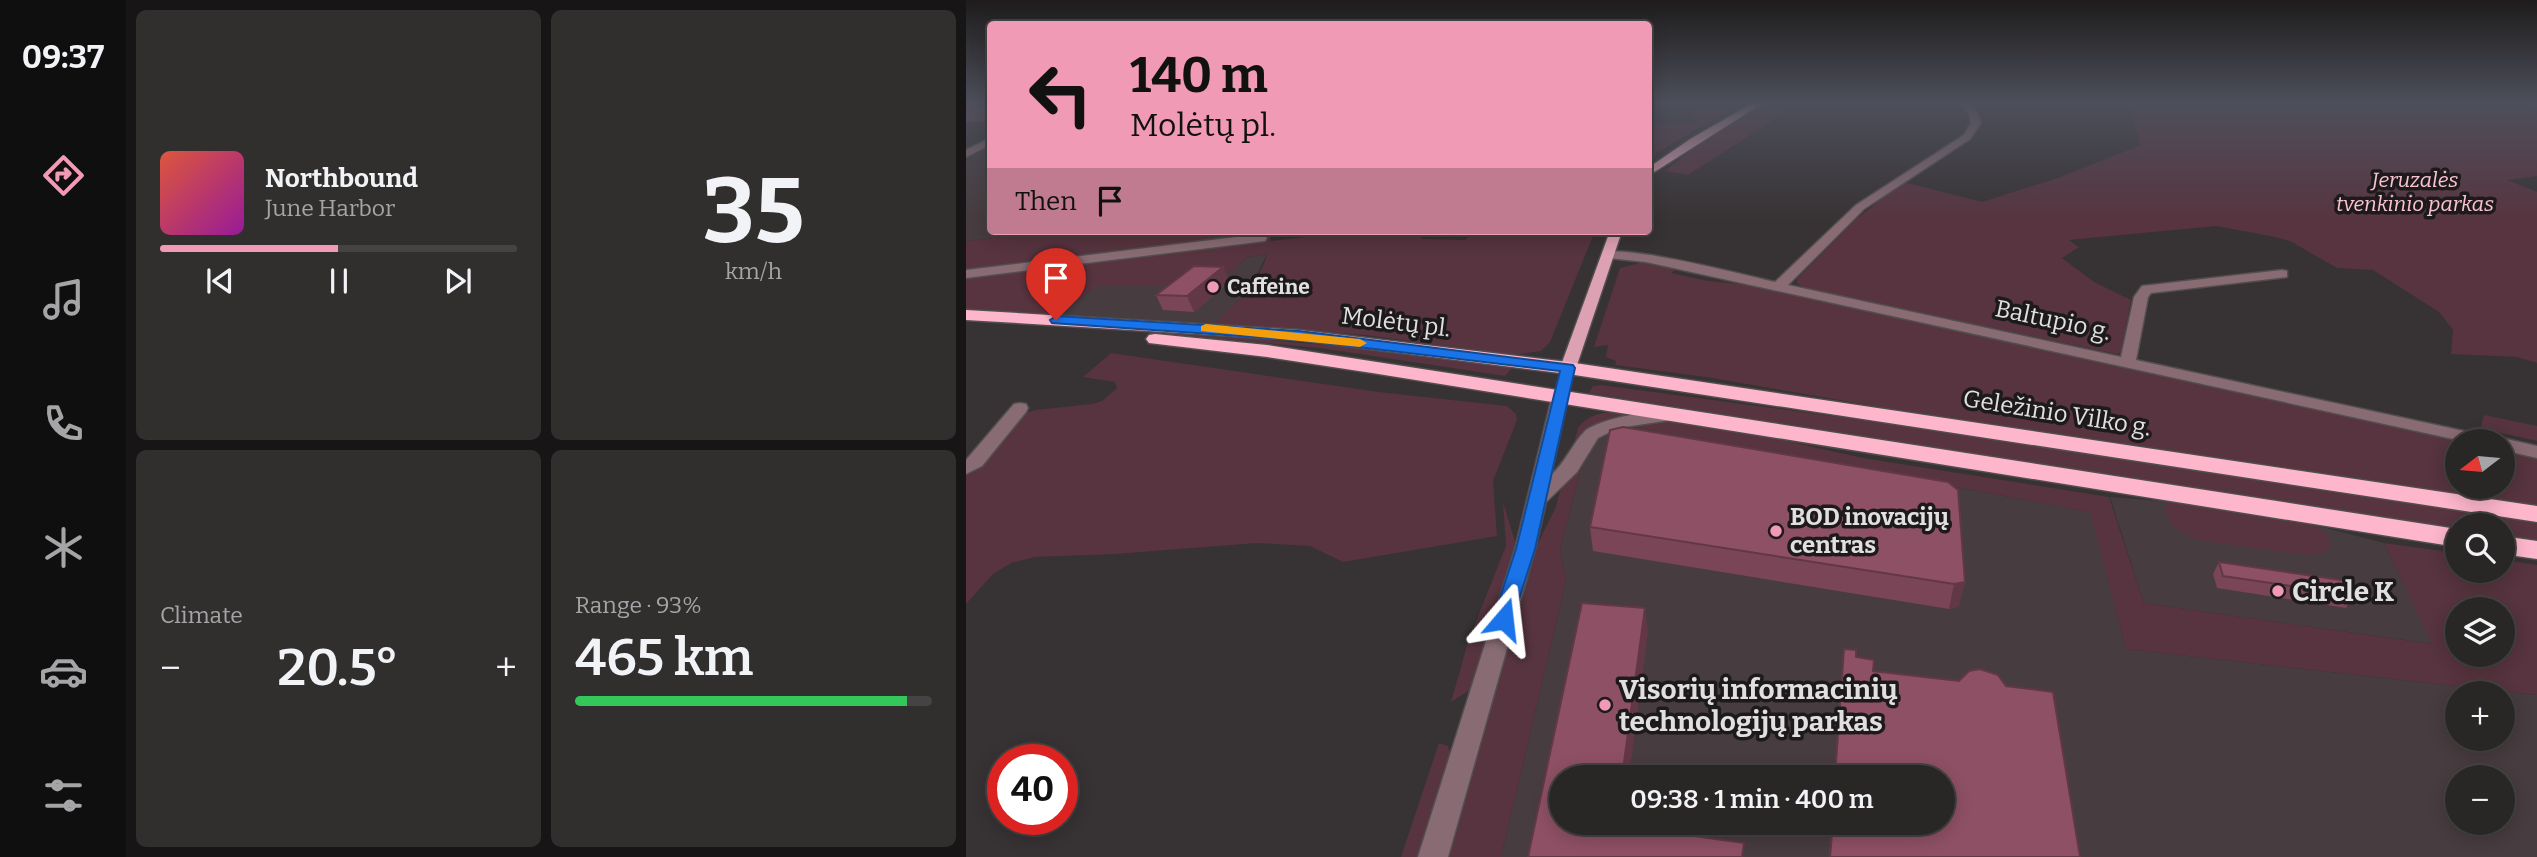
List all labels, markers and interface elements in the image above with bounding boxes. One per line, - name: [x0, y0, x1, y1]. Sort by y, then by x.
- text: 09:37: [22, 38, 104, 76]
- text: 140 m: [1130, 46, 1268, 105]
- icon: left: [1015, 49, 1106, 140]
- text: Molėtų pl.: [1130, 106, 1276, 144]
- icon: directions: [39, 151, 88, 200]
- text: 35: [702, 157, 805, 266]
- text: Northbound: [265, 163, 418, 194]
- park label: Jeruzalės tvenkinio parkas: [2336, 167, 2494, 217]
- icon: arrive: [1091, 182, 1129, 220]
- text: Then: [1015, 186, 1077, 217]
- text: June Harbor: [265, 194, 395, 222]
- pin: [1026, 248, 1086, 320]
- text: km/h: [725, 257, 782, 285]
- icon: arrive: [1037, 259, 1075, 297]
- icon: previous: [201, 262, 239, 300]
- icon: pause: [320, 262, 358, 300]
- icon: next: [439, 262, 477, 300]
- place label: Caffeine: [1227, 274, 1310, 300]
- icon: music: [39, 275, 88, 324]
- marker: Caffeine: [1205, 279, 1221, 295]
- street label: Baltupio g.: [1993, 294, 2113, 346]
- street label: Molėtų pl.: [1340, 301, 1452, 343]
- street label: Geležinio Vilko g.: [1961, 384, 2153, 442]
- icon: phone: [39, 399, 88, 448]
- north arrow: [2445, 429, 2515, 499]
- map controls: [2445, 429, 2515, 835]
- place label: BOD inovacijų centras: [1790, 503, 1949, 559]
- button: search: [2445, 513, 2515, 583]
- icon: climate: [39, 523, 88, 572]
- marker: BOD inovacijų centras: [1768, 523, 1784, 539]
- place label: Circle K: [2292, 575, 2394, 608]
- position arrow: [1467, 582, 1541, 656]
- marker: Circle K: [2270, 583, 2286, 599]
- text: Range · 93%: [575, 591, 702, 619]
- button: layers: [2445, 597, 2515, 667]
- text: Climate: [160, 601, 243, 629]
- text: 465 km: [575, 626, 753, 689]
- text: 20.5°: [277, 636, 399, 699]
- text: −: [160, 645, 181, 691]
- text: +: [495, 645, 517, 691]
- icon: car: [39, 647, 88, 696]
- place label: Visorių informacinių technologijų parkas: [1619, 673, 1898, 738]
- button: +: [2445, 681, 2515, 751]
- marker: Visorių informacinių technologijų parkas: [1597, 697, 1613, 713]
- speed limit sign: 40: [987, 744, 1078, 835]
- button: −: [2445, 765, 2515, 835]
- icon: filters: [39, 771, 88, 820]
- text: 09:38 · 1 min · 400 m: [1630, 784, 1874, 815]

